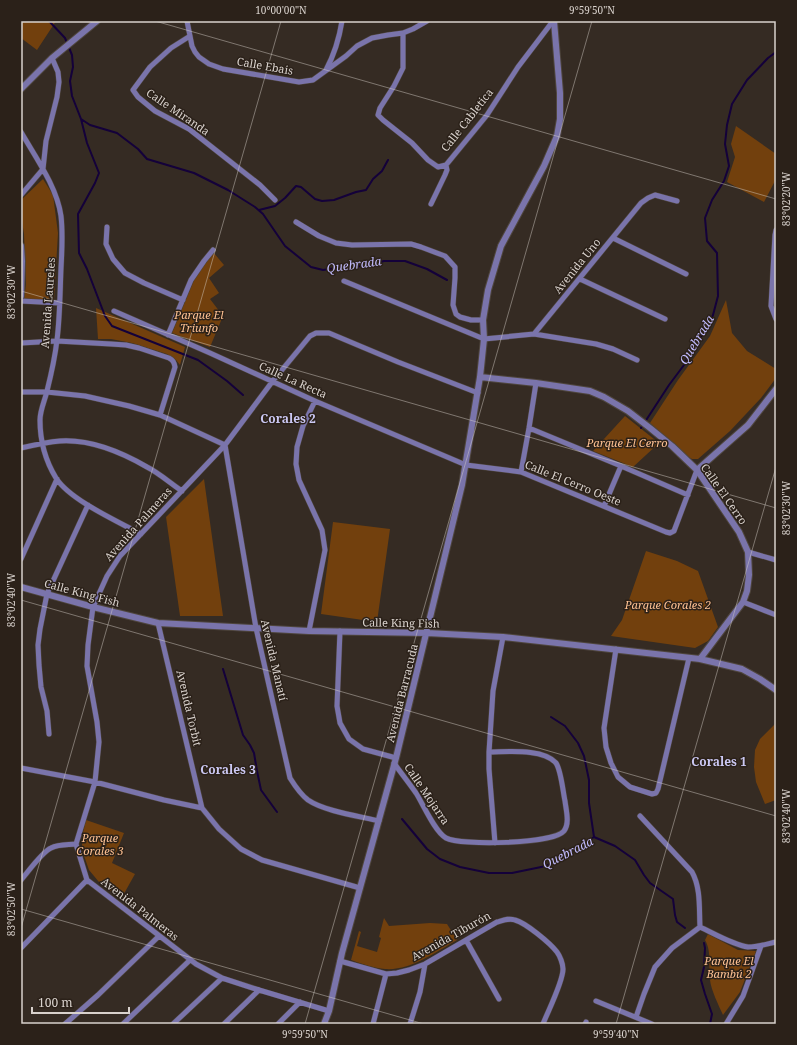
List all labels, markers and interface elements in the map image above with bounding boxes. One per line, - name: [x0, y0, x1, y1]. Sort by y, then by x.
- text: 10°00'00"N: [255, 3, 307, 17]
- text: 9°59'50"N: [569, 3, 615, 17]
- street label: Calle Ebais: [236, 53, 294, 78]
- street label: Calle Miranda: [144, 85, 213, 138]
- street label: Calle Cabletica: [437, 85, 496, 154]
- text: 83°02'20"W: [779, 171, 793, 226]
- street label: Avenida Uno: [550, 235, 604, 296]
- water label: Quebrada: [326, 252, 382, 277]
- street label: Avenida Laureles: [37, 257, 58, 349]
- text: 83°02'30"W: [4, 264, 18, 319]
- park label: Parque El Triunfo: [173, 307, 224, 335]
- water label: Quebrada: [675, 312, 718, 368]
- street label: Calle La Recta: [257, 358, 330, 401]
- district label: Corales 2: [260, 410, 316, 427]
- park label: Parque El Cerro: [586, 435, 667, 450]
- street label: Calle El Cerro Oeste: [523, 456, 624, 509]
- street label: Calle El Cerro: [698, 460, 751, 527]
- text: 83°02'30"W: [779, 480, 793, 535]
- street label: Avenida Palmeras: [100, 484, 175, 564]
- text: 83°02'40"W: [4, 572, 18, 627]
- street label: Calle King Fish: [43, 575, 122, 610]
- park label: Parque Corales 2: [624, 597, 711, 612]
- street label: Calle King Fish: [362, 614, 440, 631]
- street label: Avenida Manatí: [258, 618, 291, 702]
- street label: Avenida Barracuda: [382, 642, 421, 744]
- street label: Avenida Torbit: [173, 668, 206, 748]
- district label: Corales 1: [691, 753, 747, 770]
- street label: Calle Mojarra: [401, 760, 453, 827]
- district label: Corales 3: [200, 761, 256, 778]
- text: 83°02'40"W: [779, 788, 793, 843]
- park label: Parque Corales 3: [76, 830, 124, 858]
- water label: Quebrada: [539, 832, 596, 873]
- street label: Avenida Palmeras: [98, 874, 182, 944]
- text: 83°02'50"W: [4, 881, 18, 936]
- street label: Avenida Tiburón: [408, 908, 493, 964]
- park label: Parque El Bambú 2: [703, 953, 754, 981]
- scale bar: [32, 989, 129, 1015]
- text: 100 m: [38, 994, 73, 1011]
- text: 9°59'50"N: [282, 1027, 328, 1041]
- text: 9°59'40"N: [593, 1027, 639, 1041]

